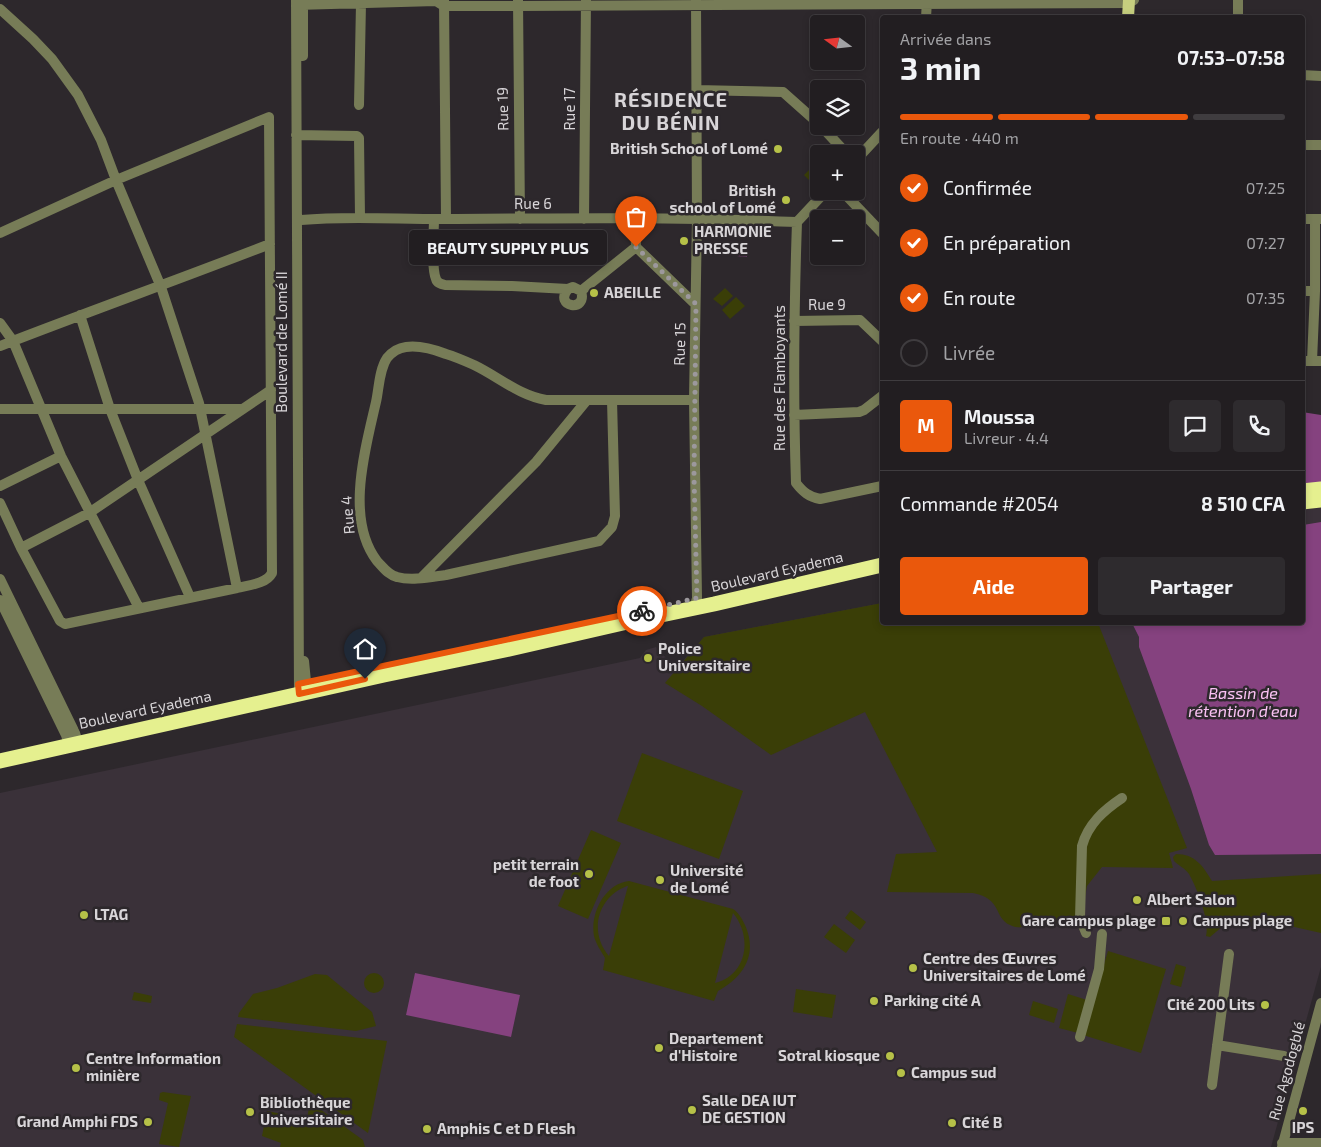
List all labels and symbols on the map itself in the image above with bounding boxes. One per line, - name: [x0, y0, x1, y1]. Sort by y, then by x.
- north arrow: [810, 15, 865, 70]
- street label: Rue 19: [493, 87, 511, 131]
- street label: Rue 17: [560, 87, 578, 130]
- district label: RÉSIDENCE DU BÉNIN: [614, 87, 728, 134]
- place label: British School of Lomé: [610, 139, 768, 157]
- marker: British School of Lomé: [772, 143, 784, 155]
- place label: British school of Lomé: [669, 181, 776, 216]
- street label: Rue 6: [514, 194, 552, 212]
- marker: British school of Lomé: [780, 194, 792, 206]
- pin: [615, 196, 657, 247]
- place label: HARMONIE PRESSE: [694, 222, 772, 257]
- callout: BEAUTY SUPPLY PLUS: [408, 230, 606, 264]
- marker: HARMONIE PRESSE: [678, 235, 690, 247]
- street label: Boulevard de Lomé II: [272, 271, 290, 413]
- place label: ABEILLE: [604, 283, 662, 301]
- marker: ABEILLE: [588, 287, 600, 299]
- street label: Rue 9: [808, 295, 846, 313]
- street label: Rue des Flamboyants: [770, 305, 788, 451]
- street label: Rue 15: [670, 322, 688, 366]
- street label: Rue 4: [336, 495, 358, 535]
- street label: Boulevard Eyadema: [709, 547, 845, 595]
- courier: [617, 586, 667, 636]
- pin: [344, 628, 386, 679]
- place label: Police Universitaire: [658, 639, 750, 674]
- marker: Police Universitaire: [642, 652, 654, 664]
- water label: Bassin de rétention d'eau: [1188, 683, 1298, 720]
- street label: Boulevard Eyadema: [77, 686, 213, 732]
- place label: petit terrain de foot: [493, 855, 579, 890]
- place label: Université de Lomé: [670, 861, 743, 896]
- marker: petit terrain de foot: [583, 868, 595, 880]
- marker: Université de Lomé: [654, 874, 666, 886]
- place label: Albert Salon: [1147, 890, 1235, 908]
- marker: Albert Salon: [1131, 894, 1143, 906]
- place label: LTAG: [94, 905, 128, 923]
- marker: LTAG: [78, 909, 90, 921]
- place label: Gare campus plage: [1022, 911, 1156, 929]
- place label: Campus plage: [1193, 911, 1292, 929]
- marker: Gare campus plage: [1160, 915, 1172, 927]
- marker: Campus plage: [1177, 915, 1189, 927]
- place label: Centre des Œuvres Universitaires de Lomé: [923, 949, 1086, 984]
- marker: Centre des Œuvres Universitaires de Lomé: [907, 962, 919, 974]
- place label: Parking cité A: [884, 991, 981, 1009]
- marker: Parking cité A: [868, 995, 880, 1007]
- place label: Cité 200 Lits: [1167, 995, 1255, 1013]
- marker: Cité 200 Lits: [1259, 999, 1271, 1011]
- street label: Rue Agodogblé: [1264, 1019, 1308, 1122]
- place label: Departement d'Histoire: [669, 1029, 763, 1064]
- marker: Departement d'Histoire: [653, 1042, 665, 1054]
- place label: Sotral kiosque: [778, 1046, 880, 1064]
- place label: Centre Information minière: [86, 1049, 221, 1084]
- marker: Sotral kiosque: [884, 1050, 896, 1062]
- marker: Centre Information minière: [70, 1062, 82, 1074]
- place label: Campus sud: [911, 1063, 997, 1081]
- marker: Campus sud: [895, 1067, 907, 1079]
- place label: Salle DEA IUT DE GESTION: [702, 1091, 796, 1126]
- place label: Bibliothèque Universitaire: [260, 1093, 352, 1128]
- marker: Salle DEA IUT DE GESTION: [686, 1104, 698, 1116]
- marker: IPS: [1297, 1105, 1309, 1117]
- marker: Bibliothèque Universitaire: [244, 1106, 256, 1118]
- place label: Grand Amphi FDS: [17, 1112, 138, 1130]
- place label: Cité B: [962, 1113, 1002, 1131]
- marker: Grand Amphi FDS: [142, 1116, 154, 1128]
- marker: Cité B: [946, 1117, 958, 1129]
- place label: IPS: [1292, 1118, 1314, 1136]
- place label: Amphis C et D Flesh: [437, 1119, 575, 1137]
- marker: Amphis C et D Flesh: [421, 1123, 433, 1135]

